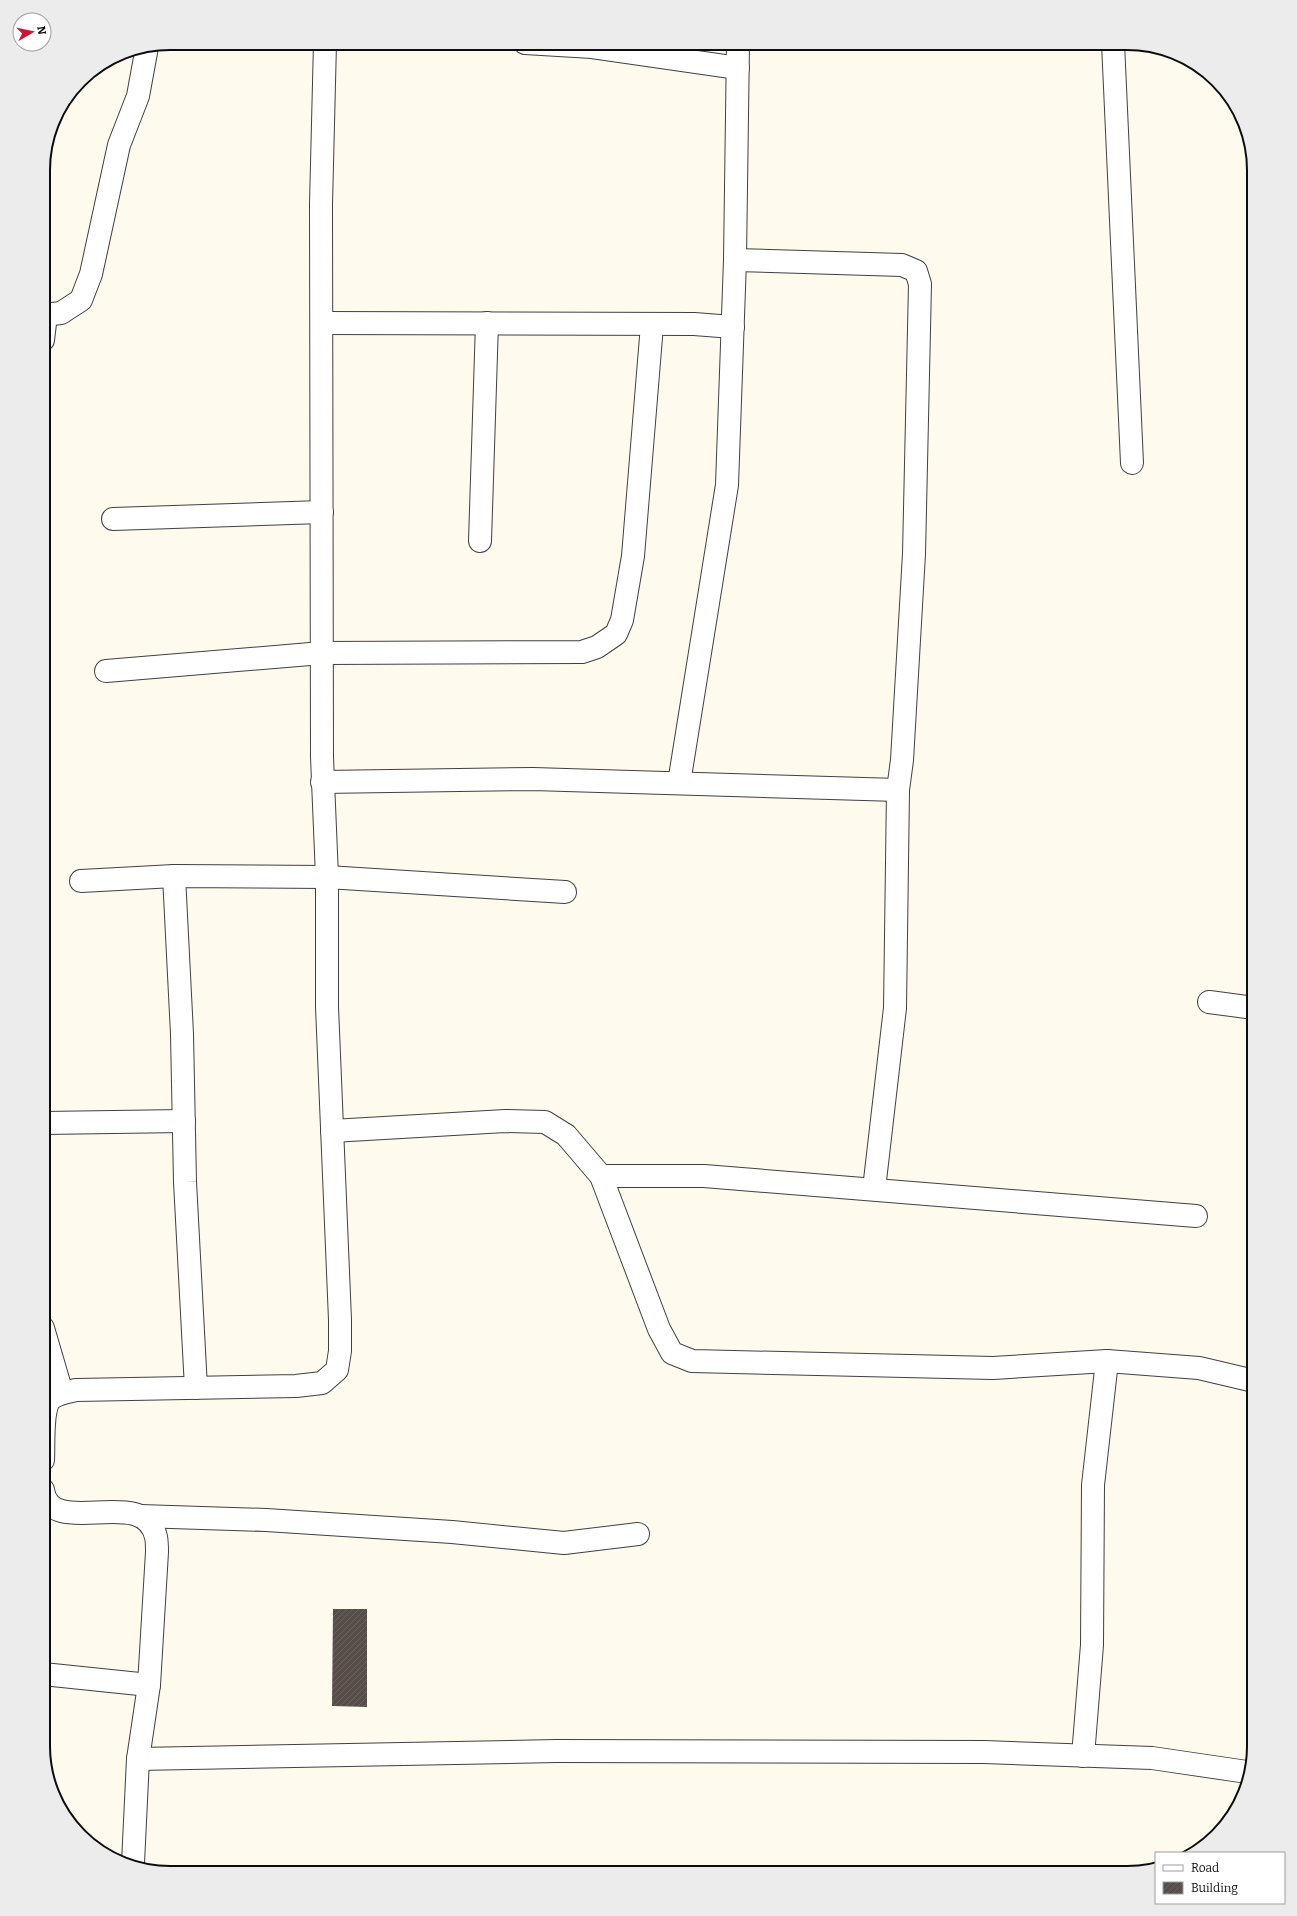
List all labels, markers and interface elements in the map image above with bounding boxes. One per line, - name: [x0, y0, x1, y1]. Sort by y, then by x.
- north arrow: [12, 12, 52, 52]
- text: N: [34, 25, 49, 36]
- legend: [1155, 1852, 1285, 1904]
- text: Road: [1191, 1861, 1219, 1875]
- text: Building: [1191, 1881, 1238, 1895]

